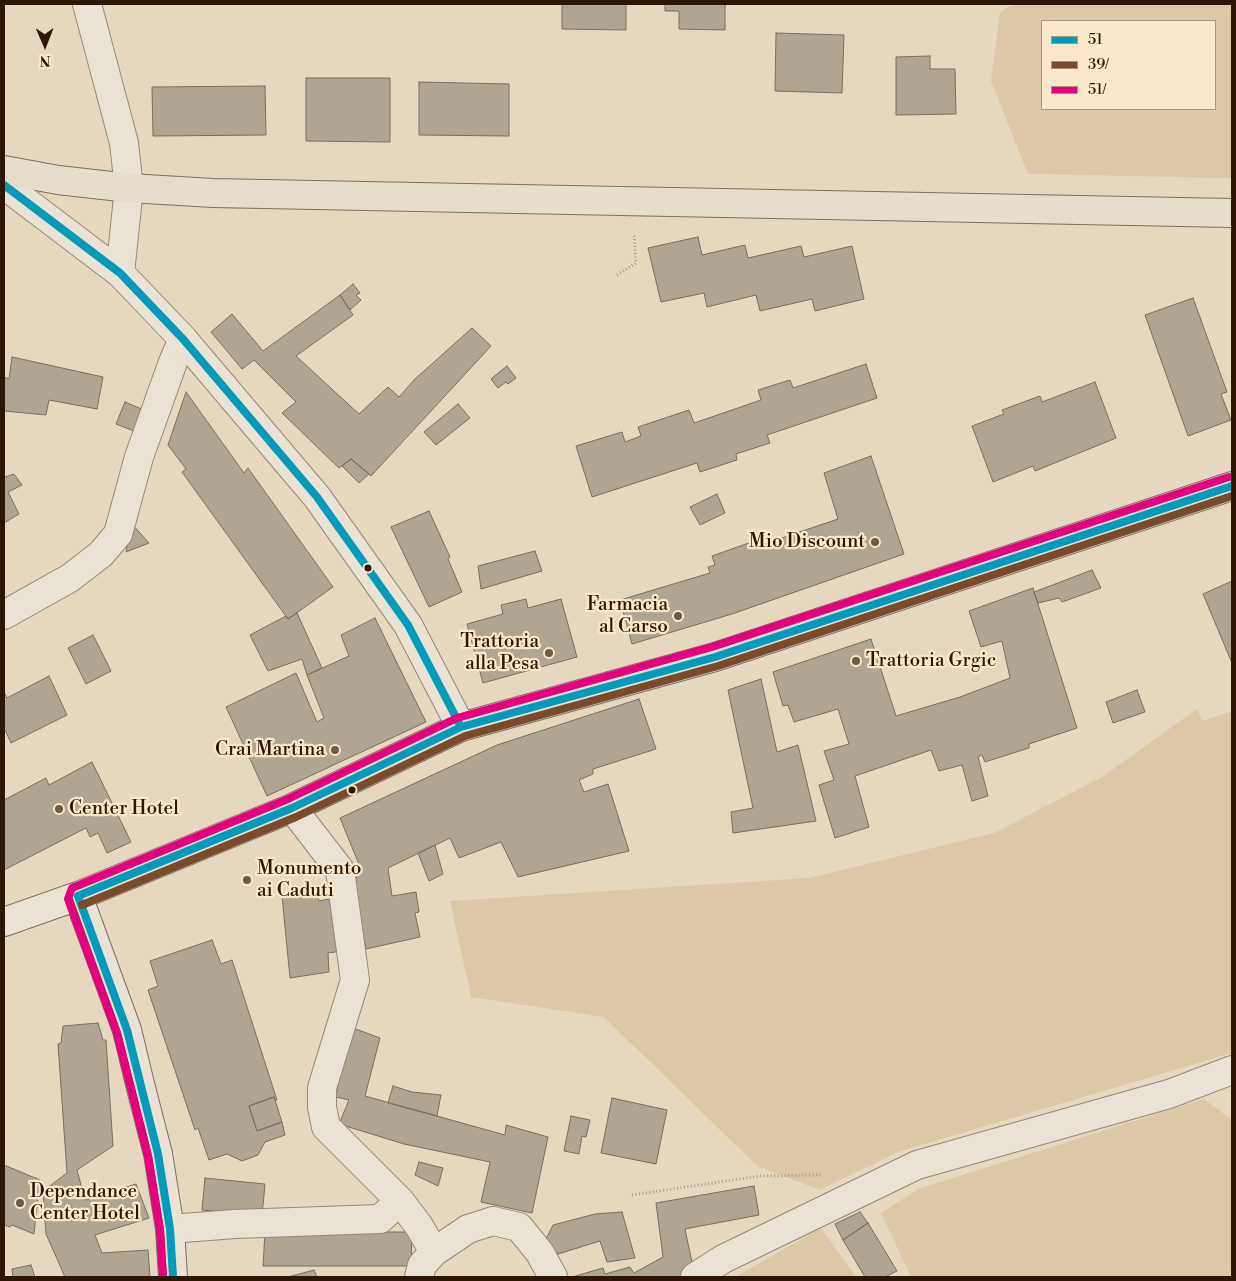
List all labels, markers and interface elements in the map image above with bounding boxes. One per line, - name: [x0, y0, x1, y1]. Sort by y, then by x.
- north arrow: [20, 20, 70, 70]
- legend: [1041, 20, 1216, 110]
- text: 51: [1088, 30, 1103, 49]
- text: N: [40, 51, 51, 69]
- text: 39/: [1088, 55, 1108, 74]
- text: 51/: [1088, 80, 1106, 99]
- place label: Mio Discount: [749, 531, 865, 553]
- marker: Mio Discount: [869, 536, 881, 548]
- unlabelled marker: [363, 563, 373, 573]
- place label: Farmacia al Carso: [587, 594, 668, 638]
- marker: Farmacia al Carso: [672, 610, 684, 622]
- place label: Trattoria alla Pesa: [460, 631, 539, 675]
- marker: Trattoria alla Pesa: [543, 647, 555, 659]
- place label: Trattoria Grgic: [866, 650, 996, 672]
- marker: Trattoria Grgic: [850, 655, 862, 667]
- place label: Crai Martina: [215, 739, 325, 761]
- marker: Crai Martina: [329, 744, 341, 756]
- unlabelled marker: [347, 785, 357, 795]
- place label: Center Hotel: [69, 798, 179, 820]
- marker: Center Hotel: [53, 803, 65, 815]
- place label: Monumento ai Caduti: [257, 858, 361, 902]
- marker: Monumento ai Caduti: [241, 874, 253, 886]
- place label: Dependance Center Hotel: [30, 1181, 140, 1225]
- marker: Dependance Center Hotel: [14, 1197, 26, 1209]

